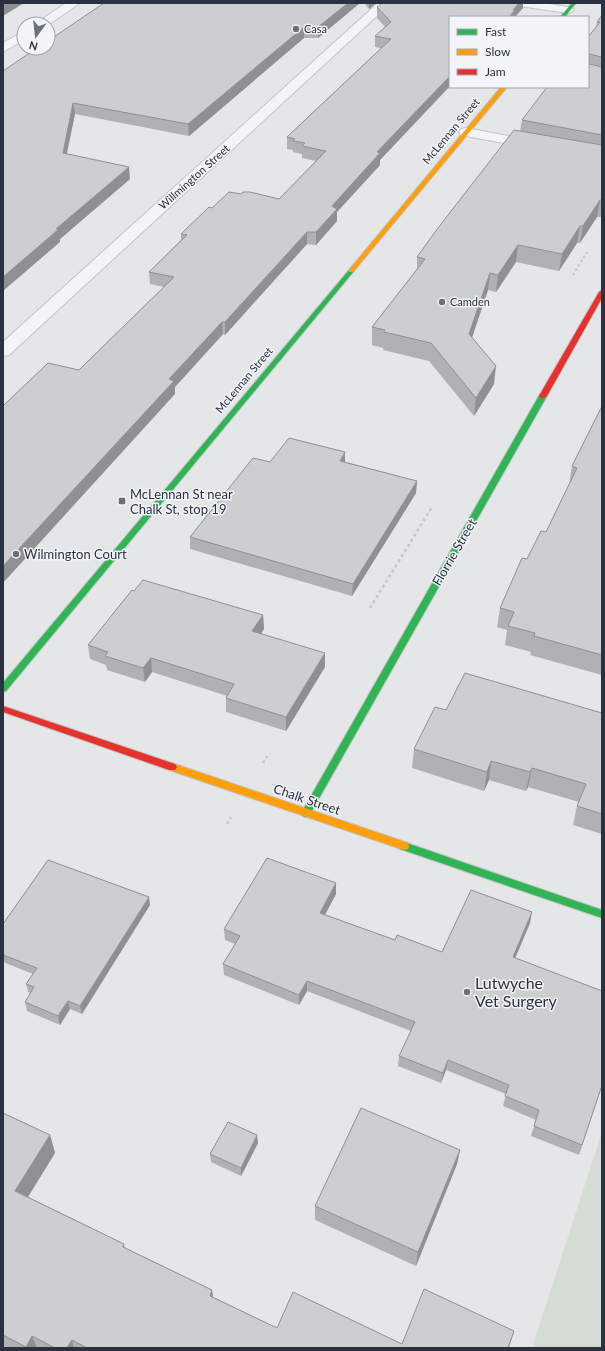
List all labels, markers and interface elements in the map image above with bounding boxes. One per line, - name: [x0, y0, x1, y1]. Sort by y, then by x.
- north arrow: [16, 16, 56, 56]
- legend: [449, 16, 589, 88]
- place label: Casa: [304, 22, 327, 35]
- marker: Casa: [291, 24, 301, 34]
- text: Fast: [485, 24, 507, 39]
- text: N: [28, 39, 39, 54]
- text: Slow: [485, 44, 511, 59]
- text: Jam: [485, 64, 506, 79]
- street label: McLennan Street: [419, 95, 482, 166]
- street label: Willmington Street: [156, 141, 232, 212]
- place label: Camden: [450, 295, 490, 308]
- marker: Camden: [437, 297, 447, 307]
- street label: McLennan Street: [212, 344, 275, 415]
- place label: McLennan St near Chalk St, stop 19: [130, 486, 233, 517]
- marker: McLennan St near Chalk St, stop 19: [117, 496, 127, 506]
- street label: Florrie Street: [428, 515, 480, 588]
- place label: Wilmington Court: [24, 546, 127, 562]
- marker: Wilmington Court: [11, 549, 21, 559]
- street label: Chalk Street: [271, 780, 343, 818]
- place label: Lutwyche Vet Surgery: [475, 973, 557, 1010]
- marker: Lutwyche Vet Surgery: [462, 987, 472, 997]

